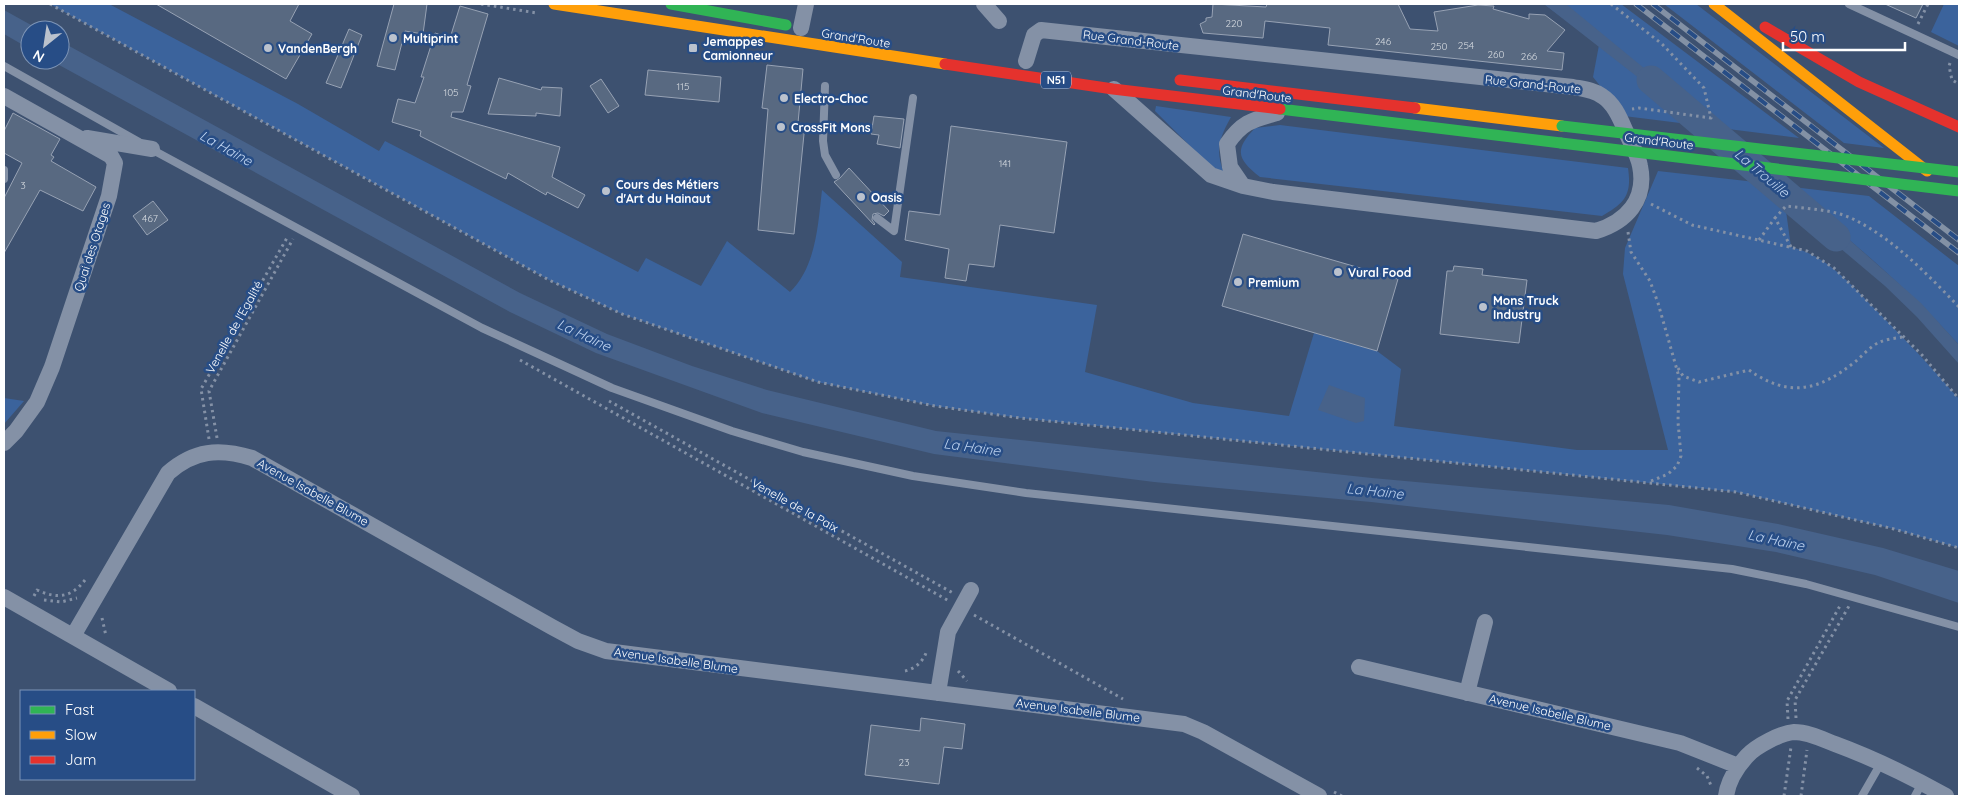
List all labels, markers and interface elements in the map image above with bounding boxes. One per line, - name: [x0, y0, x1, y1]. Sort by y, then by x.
- house number: 220: [1225, 17, 1243, 30]
- north arrow: [20, 20, 70, 70]
- scale bar: [1783, 20, 1906, 52]
- street label: Grand'Route: [821, 25, 892, 51]
- street label: Rue Grand-Route: [1082, 27, 1180, 53]
- text: 50 m: [1790, 27, 1825, 46]
- place label: Multiprint: [403, 31, 459, 46]
- marker: Multiprint: [387, 32, 399, 44]
- place label: Jemappes Camionneur: [703, 34, 773, 63]
- house number: 246: [1375, 35, 1392, 48]
- house number: 254: [1458, 39, 1474, 52]
- house number: 250: [1431, 40, 1448, 53]
- place label: VandenBergh: [278, 41, 357, 56]
- marker: VandenBergh: [262, 42, 274, 54]
- marker: Jemappes Camionneur: [687, 42, 699, 54]
- text: N: [30, 46, 47, 67]
- house number: 260: [1488, 48, 1504, 61]
- house number: 266: [1521, 50, 1538, 63]
- street label: Rue Grand-Route: [1484, 71, 1582, 97]
- road number: N51: [1041, 72, 1071, 88]
- house number: 115: [677, 80, 689, 93]
- street label: Grand'Route: [1222, 82, 1293, 106]
- house number: 105: [443, 86, 459, 99]
- place label: Electro-Choc: [794, 91, 868, 106]
- marker: Electro-Choc: [778, 92, 790, 104]
- place label: CrossFit Mons: [791, 120, 871, 135]
- marker: CrossFit Mons: [775, 121, 787, 133]
- water label: La Haine: [197, 126, 256, 170]
- street label: Grand'Route: [1624, 129, 1695, 153]
- water label: La Trouille: [1731, 145, 1794, 202]
- house number: 141: [999, 157, 1011, 170]
- place label: Cours des Métiers d'Art du Hainaut: [616, 177, 719, 206]
- house number: 3: [20, 179, 26, 192]
- marker: Cours des Métiers d'Art du Hainaut: [600, 185, 612, 197]
- place label: Oasis: [871, 190, 902, 205]
- marker: Oasis: [855, 191, 867, 203]
- street label: Quai des Otages: [71, 200, 114, 293]
- house number: 467: [142, 212, 158, 225]
- place label: Vural Food: [1348, 265, 1411, 280]
- marker: Vural Food: [1332, 266, 1344, 278]
- place label: Premium: [1248, 275, 1299, 290]
- marker: Premium: [1232, 276, 1244, 288]
- street label: Venelle de l'Egalité: [202, 278, 266, 376]
- place label: Mons Truck Industry: [1493, 293, 1559, 322]
- marker: Mons Truck Industry: [1477, 301, 1489, 313]
- water label: La Haine: [554, 315, 615, 356]
- water label: La Haine: [942, 434, 1003, 460]
- street label: Avenue Isabelle Blume: [255, 455, 371, 529]
- street label: Venelle de la Paix: [749, 475, 841, 535]
- water label: La Haine: [1346, 479, 1406, 503]
- water label: La Haine: [1746, 525, 1807, 555]
- street label: Avenue Isabelle Blume: [613, 644, 739, 676]
- legend: [20, 690, 195, 780]
- street label: Avenue Isabelle Blume: [1487, 691, 1613, 733]
- street label: Avenue Isabelle Blume: [1015, 695, 1141, 725]
- text: Fast: [65, 700, 94, 719]
- text: Slow: [65, 725, 97, 744]
- text: Jam: [65, 750, 96, 769]
- house number: 23: [899, 756, 909, 769]

